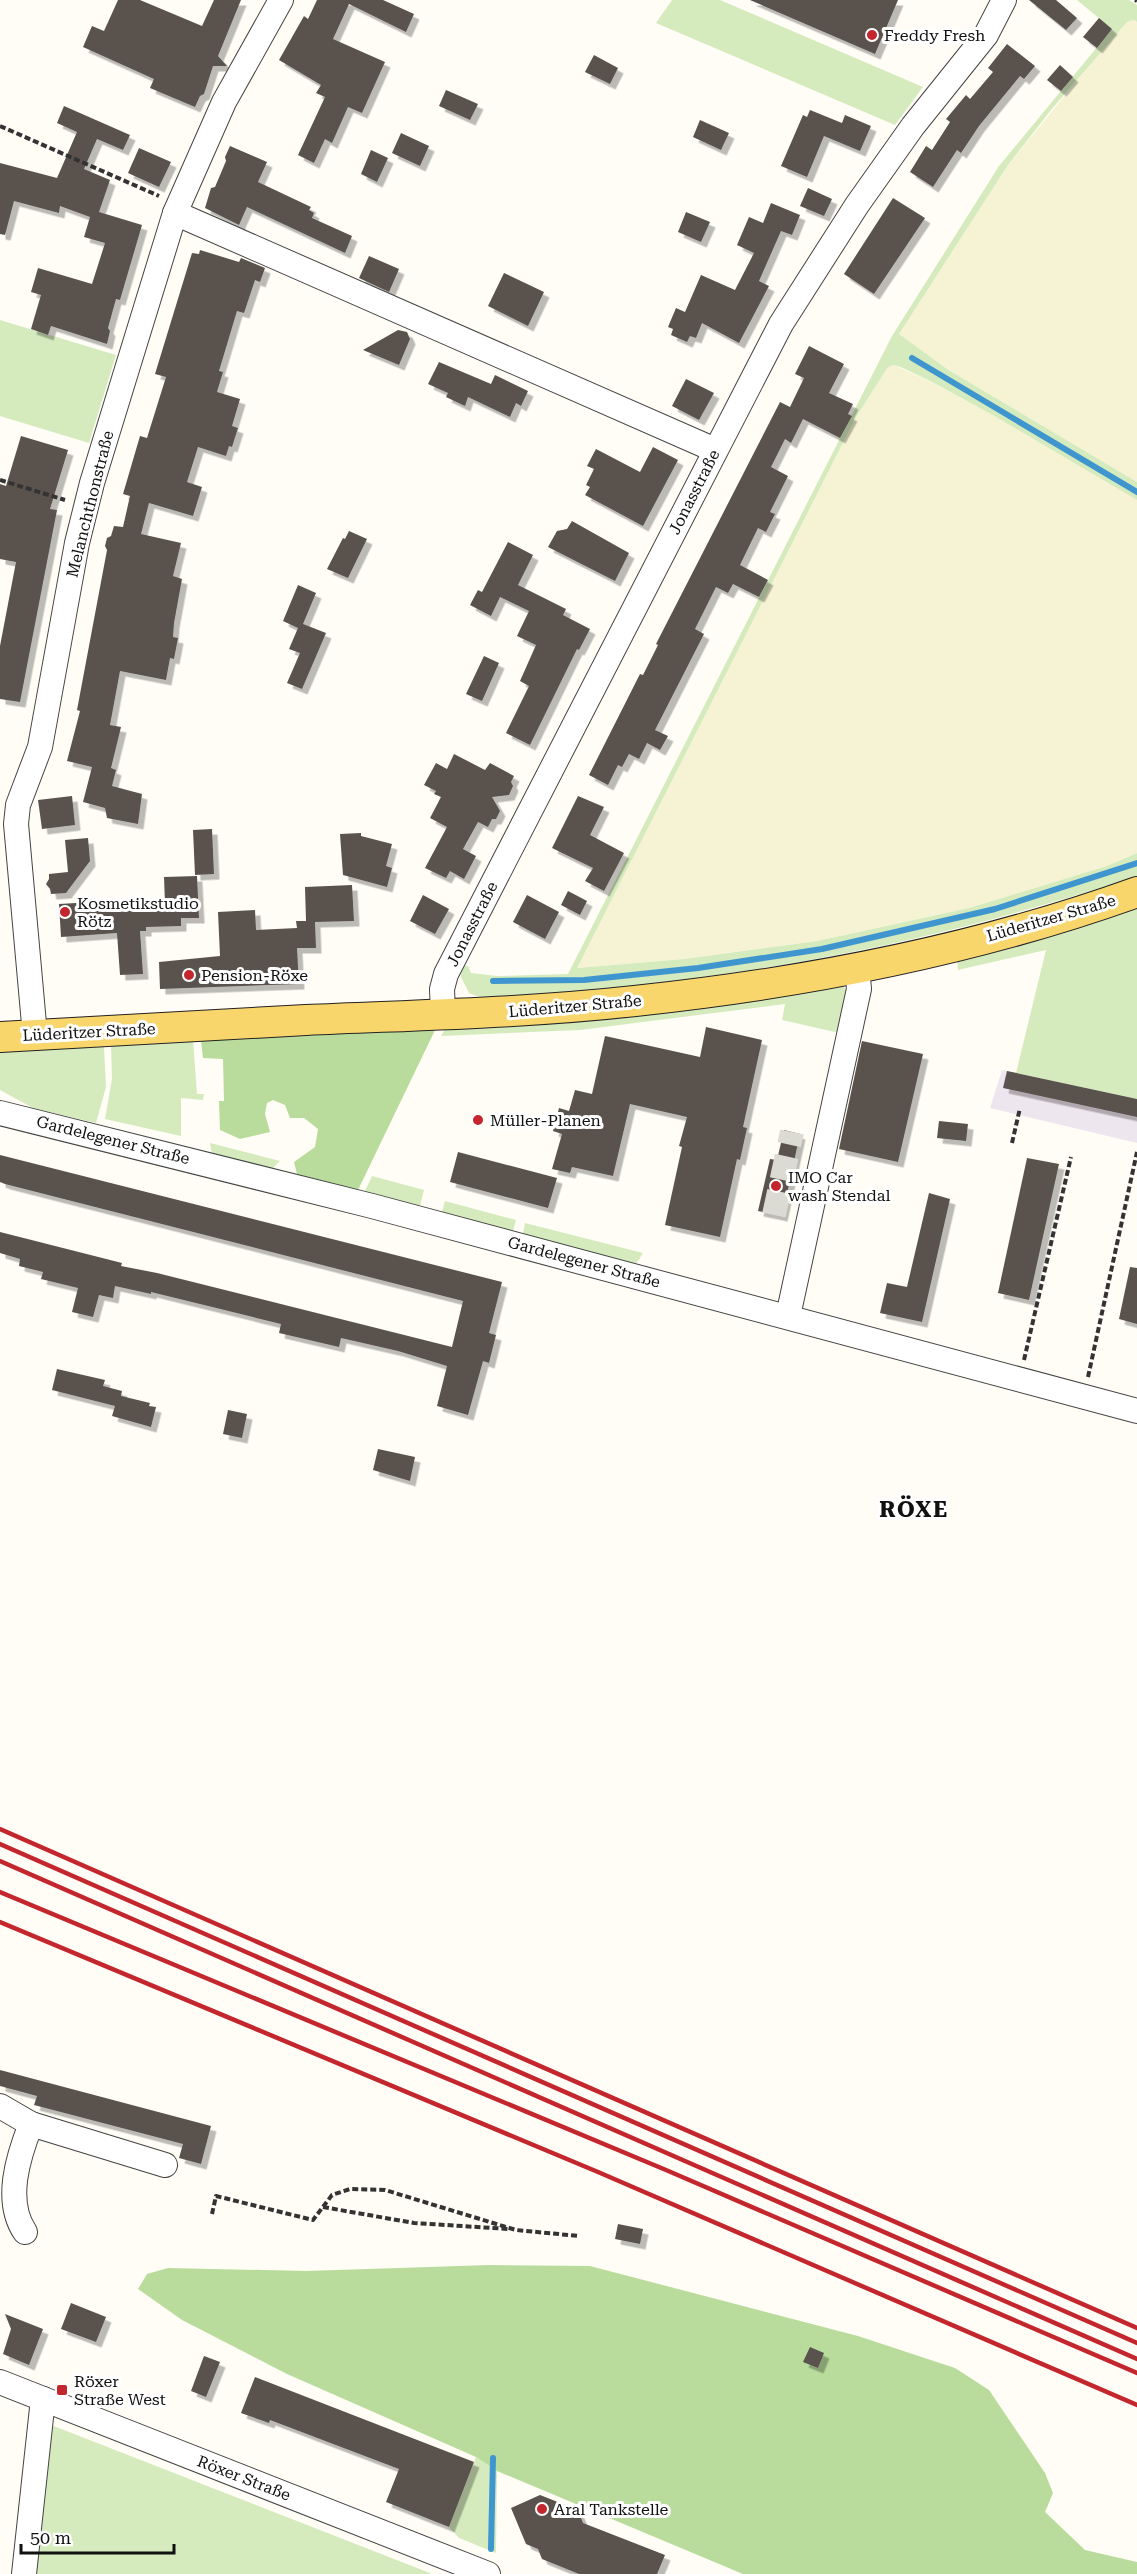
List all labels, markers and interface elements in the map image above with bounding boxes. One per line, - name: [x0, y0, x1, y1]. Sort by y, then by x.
- place label: Freddy Fresh: [884, 26, 985, 45]
- marker: Freddy Fresh: [865, 28, 879, 42]
- street label: Melanchthonstraße: [63, 428, 118, 579]
- street label: Jonasstraße: [665, 446, 724, 538]
- street label: Jonasstraße: [443, 878, 502, 970]
- street label: Lüderitzer Straße: [984, 890, 1118, 946]
- place label: Kosmetikstudio Rötz: [77, 894, 199, 931]
- marker: Kosmetikstudio Rötz: [58, 905, 72, 919]
- place label: Pension-Röxe: [201, 966, 308, 985]
- marker: Pension-Röxe: [182, 968, 196, 982]
- street label: Lüderitzer Straße: [508, 991, 642, 1021]
- street label: Lüderitzer Straße: [22, 1019, 156, 1045]
- place label: Müller-Planen: [490, 1111, 601, 1130]
- street label: Gardelegener Straße: [34, 1112, 192, 1168]
- marker: Müller-Planen: [471, 1113, 485, 1127]
- place label: IMO Car wash Stendal: [788, 1168, 890, 1205]
- marker: IMO Car wash Stendal: [769, 1179, 783, 1193]
- street label: Gardelegener Straße: [506, 1232, 663, 1292]
- district label: RÖXE: [879, 1495, 949, 1522]
- place label: Röxer Straße West: [74, 2372, 166, 2409]
- marker: Röxer Straße West: [55, 2383, 69, 2397]
- street label: Röxer Straße: [195, 2451, 294, 2505]
- place label: Aral Tankstelle: [554, 2500, 669, 2519]
- marker: Aral Tankstelle: [535, 2502, 549, 2516]
- scale bar: [21, 2517, 174, 2555]
- text: 50 m: [30, 2527, 71, 2548]

